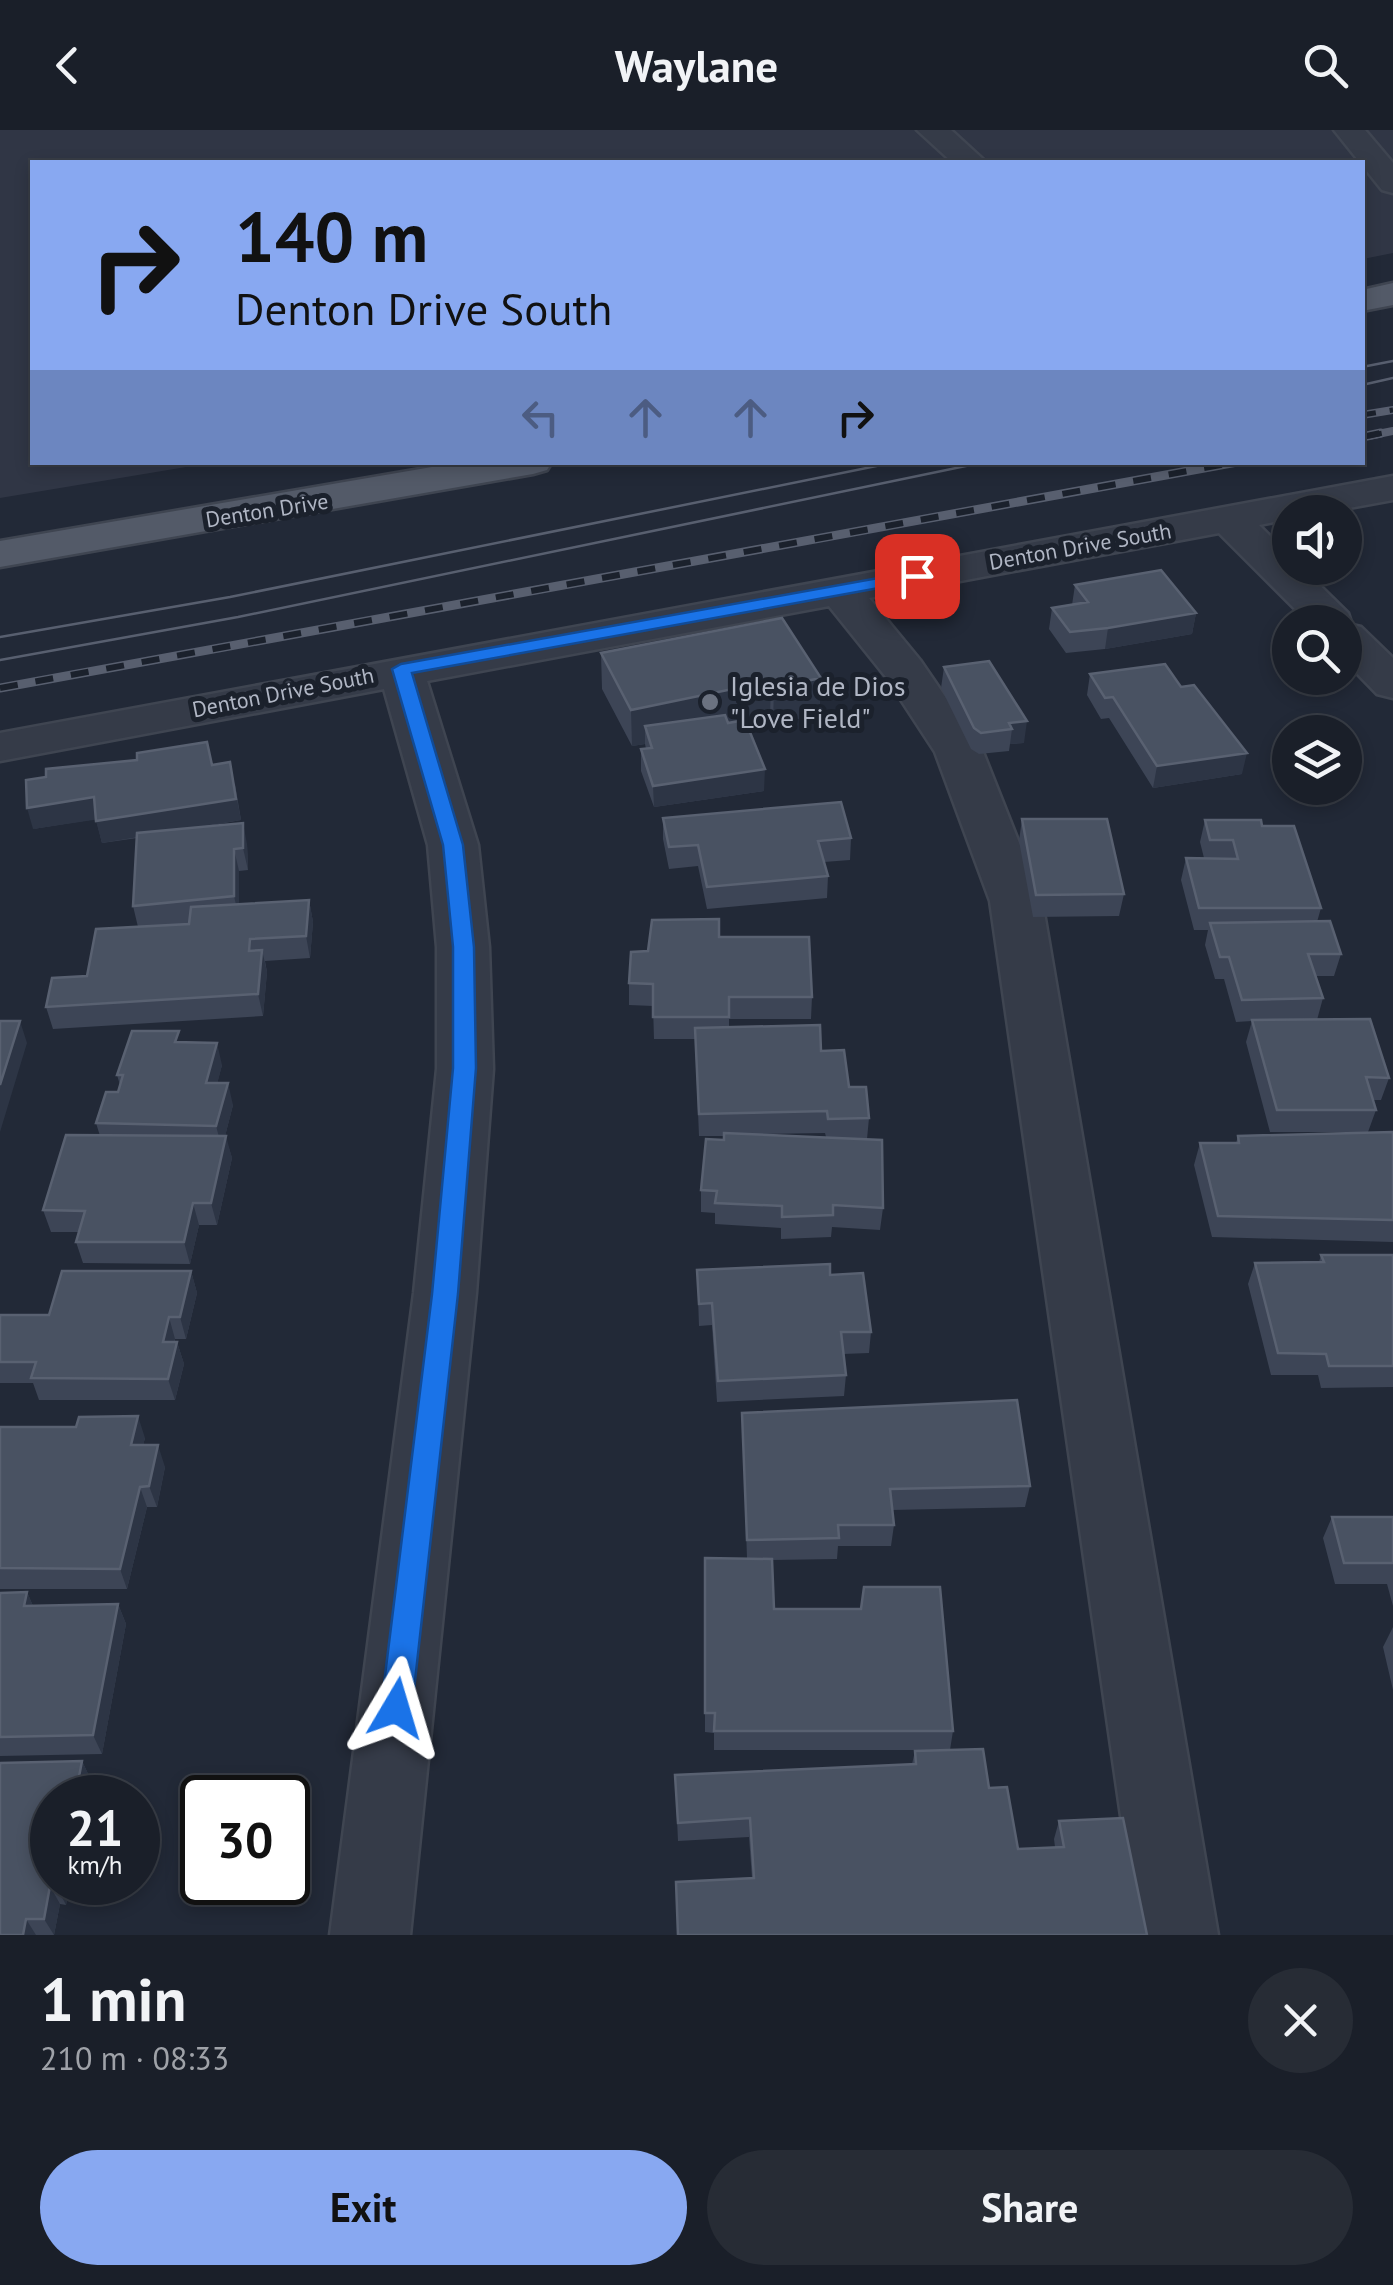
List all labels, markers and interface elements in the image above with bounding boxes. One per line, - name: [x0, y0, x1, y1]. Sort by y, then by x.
- text: Waylane: [615, 36, 778, 94]
- icon: back: [40, 38, 95, 93]
- icon: search: [1298, 38, 1353, 93]
- text: 140 m: [235, 191, 428, 281]
- icon: right: [70, 200, 200, 330]
- text: Denton Drive South: [235, 279, 612, 337]
- icon: left: [513, 390, 568, 445]
- icon: ahead: [618, 390, 673, 445]
- icon: ahead: [723, 390, 778, 445]
- icon: right: [828, 390, 883, 445]
- street label: Denton Drive: [204, 486, 330, 534]
- map controls: [1272, 495, 1362, 805]
- button: sound: [1272, 495, 1362, 585]
- street label: Denton Drive South: [987, 516, 1173, 576]
- pin: [875, 534, 960, 619]
- icon: arrive: [890, 549, 945, 604]
- button: search: [1272, 605, 1362, 695]
- street label: Denton Drive South: [190, 661, 376, 723]
- place label: Iglesia de Dios "Love Field": [730, 667, 906, 736]
- marker: Iglesia de Dios "Love Field": [699, 691, 721, 713]
- button: layers: [1272, 715, 1362, 805]
- position arrow: [344, 1656, 448, 1760]
- speed limit sign: 30: [180, 1775, 310, 1905]
- text: 21: [67, 1795, 123, 1860]
- text: km/h: [68, 1849, 122, 1881]
- text: 1 min: [40, 1960, 186, 2038]
- button: close: [1248, 1968, 1353, 2073]
- text: 210 m · 08:33: [40, 2037, 229, 2079]
- button: Exit: [40, 2150, 687, 2265]
- button: Share: [707, 2150, 1353, 2265]

